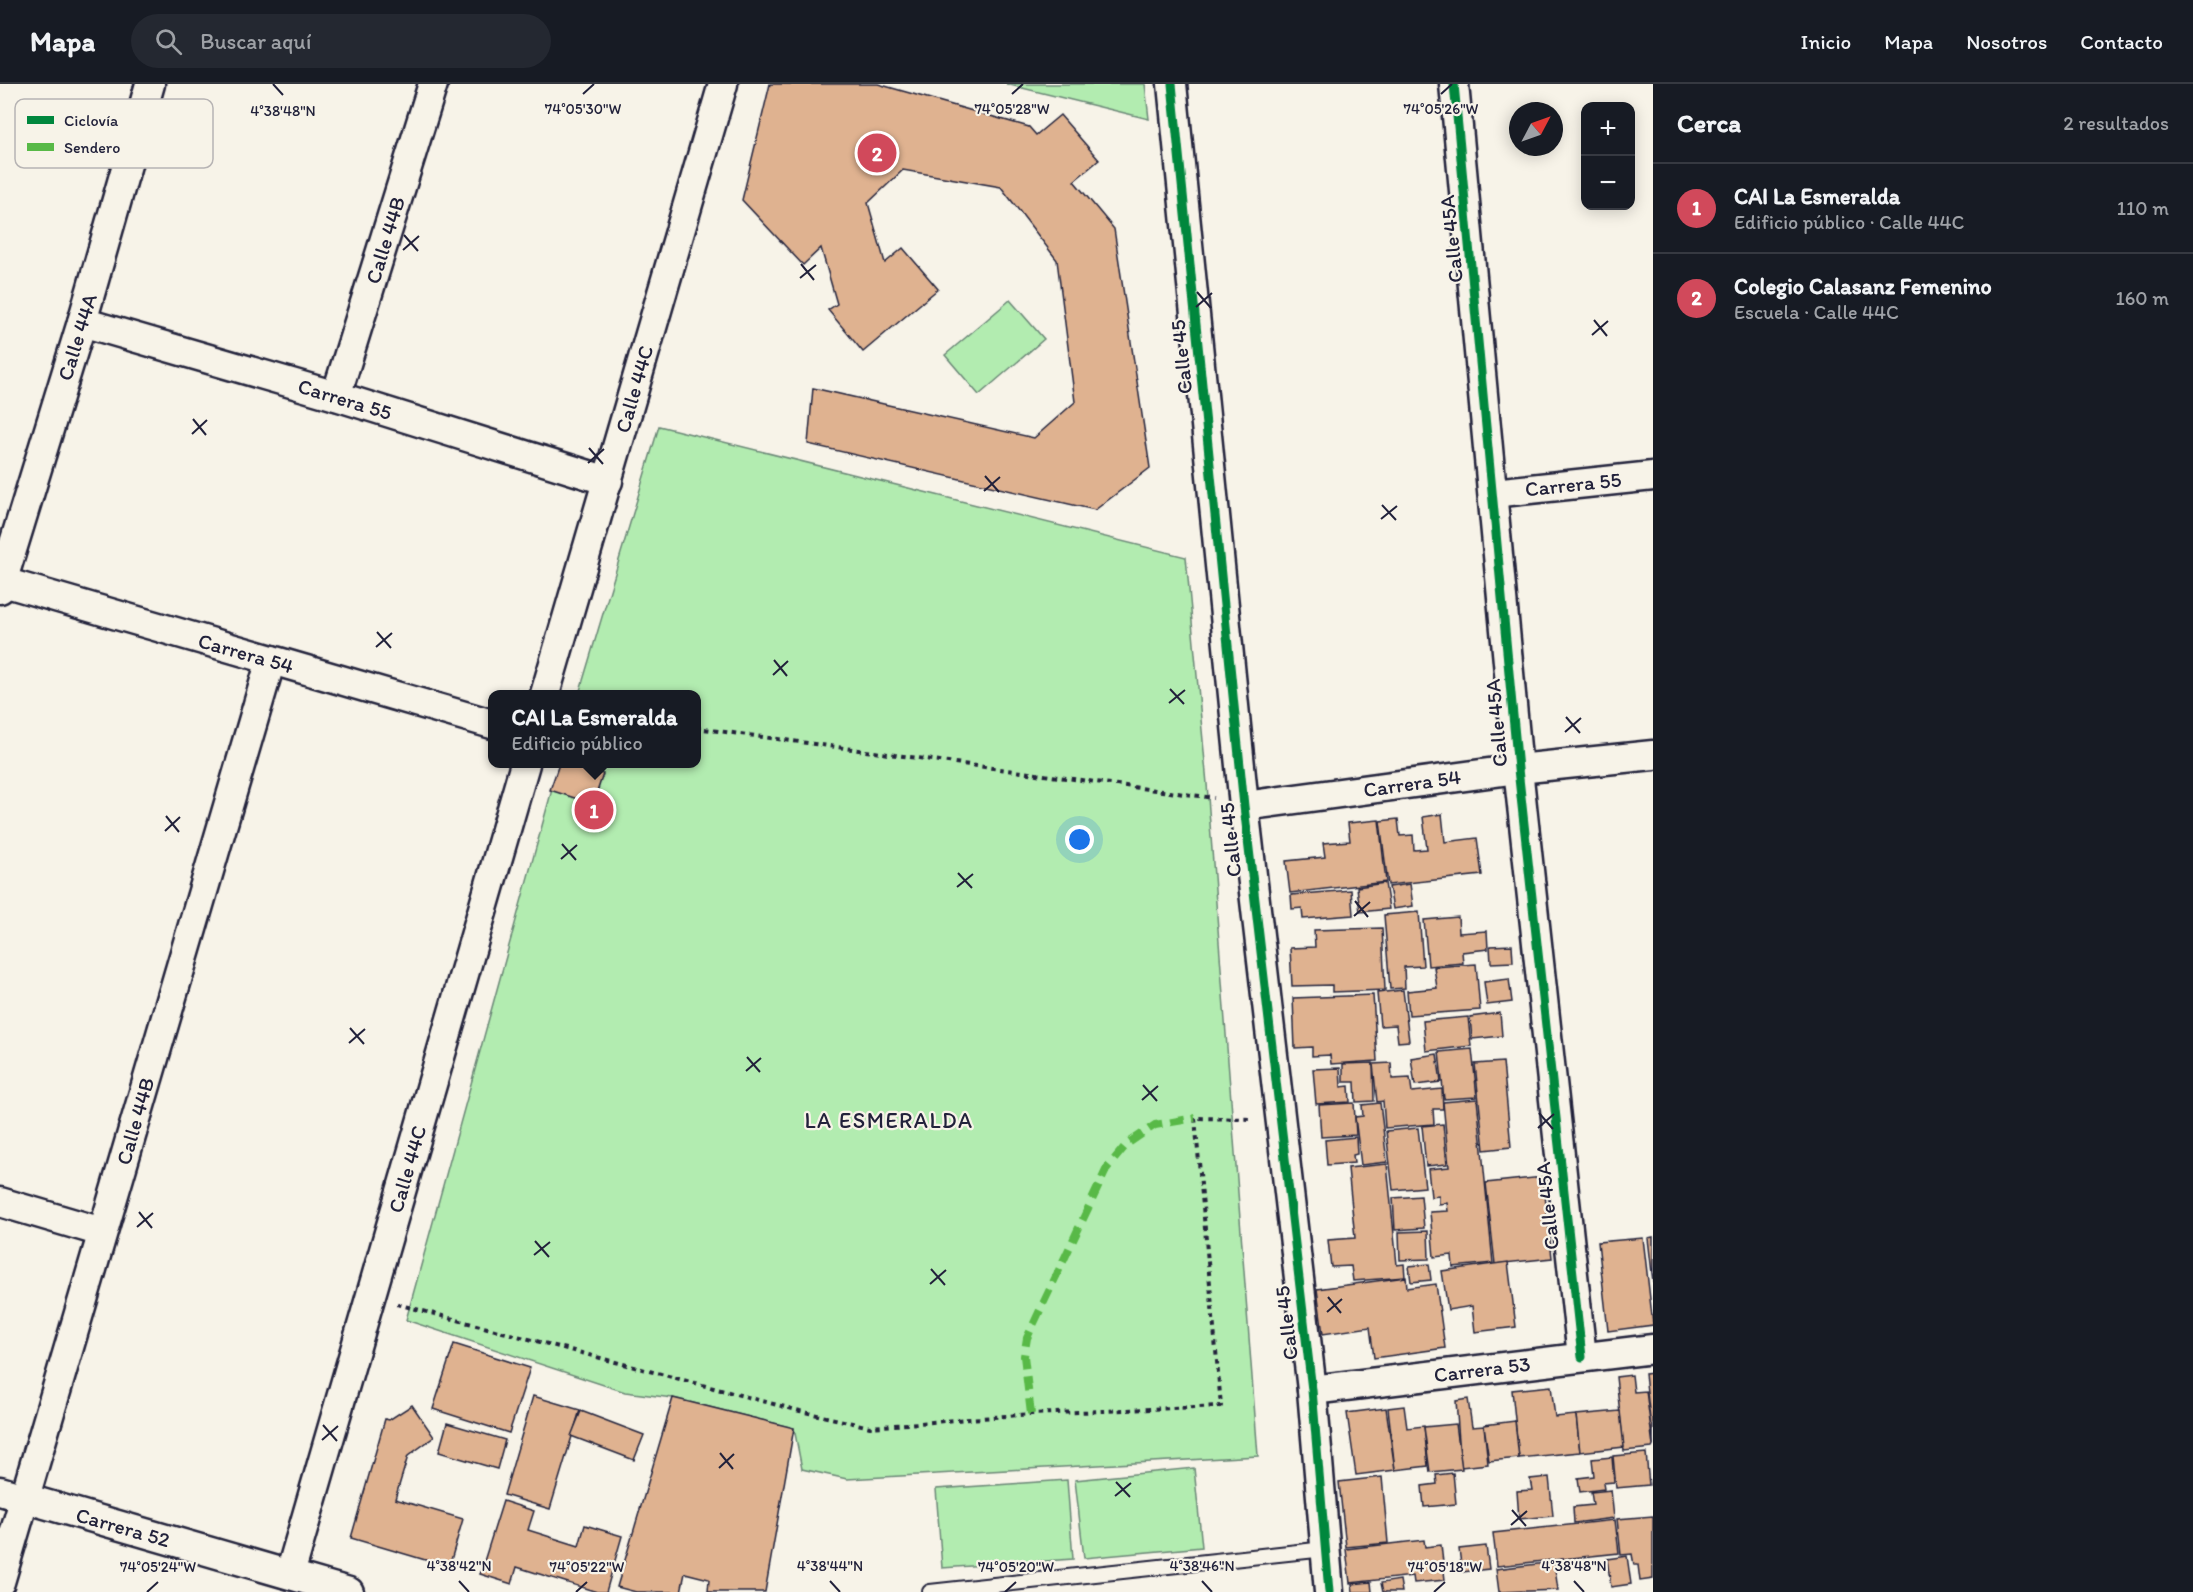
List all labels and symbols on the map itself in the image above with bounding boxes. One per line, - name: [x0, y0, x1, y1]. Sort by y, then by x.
- legend: [15, 99, 213, 168]
- text: 74°05'30"W: [545, 100, 621, 118]
- text: 74°05'28"W: [974, 100, 1050, 118]
- text: 74°05'26"W: [1404, 100, 1479, 118]
- text: 4°38'48"N: [250, 102, 316, 120]
- north arrow: [1509, 102, 1563, 156]
- text: Ciclovía: [64, 111, 119, 130]
- pin: 2: [858, 130, 896, 176]
- text: Sendero: [64, 138, 120, 157]
- street label: Calle 44B: [360, 193, 410, 287]
- street label: Calle 45A: [1434, 193, 1468, 284]
- street label: Calle 44A: [52, 290, 102, 384]
- street label: Calle 45: [1165, 319, 1197, 395]
- street label: Calle 44C: [610, 342, 658, 436]
- street label: Carrera 55: [295, 373, 395, 425]
- street label: Carrera 55: [1524, 467, 1622, 501]
- street label: Carrera 54: [195, 627, 297, 679]
- street label: Calle 45A: [1480, 677, 1512, 768]
- street label: Carrera 54: [1362, 764, 1463, 802]
- pin: 1: [574, 788, 614, 832]
- street label: Calle 45: [1214, 802, 1246, 878]
- your location: [1065, 825, 1094, 854]
- street label: Calle 44B: [111, 1074, 159, 1168]
- district label: LA ESMERALDA: [804, 1107, 974, 1134]
- street label: Calle 44C: [383, 1122, 431, 1216]
- street label: Calle 45A: [1530, 1160, 1564, 1251]
- street label: Calle 45: [1269, 1284, 1303, 1362]
- street label: Carrera 53: [1432, 1351, 1532, 1387]
- street label: Carrera 52: [73, 1502, 173, 1552]
- text: 4°38'42"N: [426, 1557, 492, 1575]
- text: 4°38'44"N: [797, 1557, 863, 1575]
- text: 4°38'46"N: [1169, 1557, 1235, 1575]
- text: 4°38'48"N: [1541, 1557, 1607, 1575]
- text: 74°05'24"W: [120, 1558, 196, 1576]
- text: 74°05'22"W: [550, 1558, 625, 1576]
- text: 74°05'20"W: [978, 1558, 1054, 1576]
- text: 74°05'18"W: [1408, 1558, 1482, 1576]

